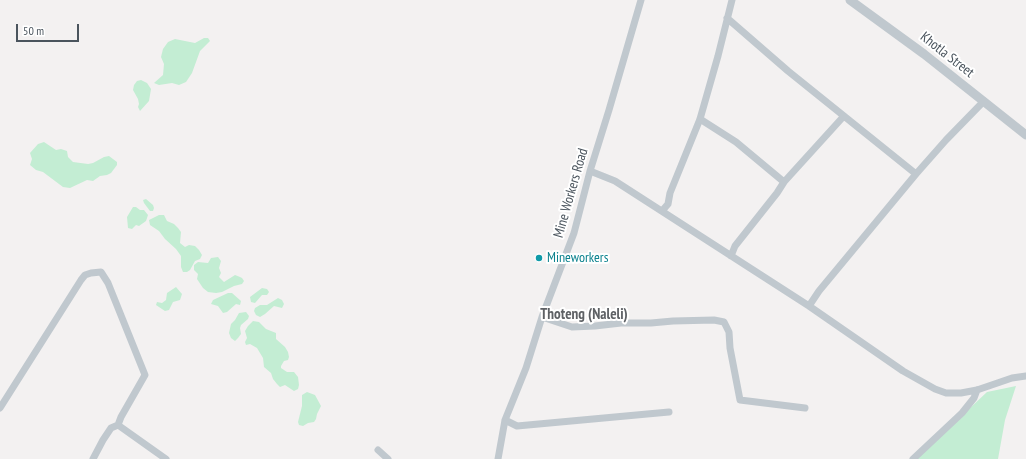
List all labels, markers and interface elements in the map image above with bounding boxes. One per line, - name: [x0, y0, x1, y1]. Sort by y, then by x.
- scale bar: [18, 16, 81, 42]
- text: 50 m: [23, 23, 44, 38]
- street label: Khotla Street: [917, 29, 977, 81]
- street label: Mine Workers Road: [550, 146, 592, 240]
- place label: Mineworkers: [547, 250, 608, 266]
- marker: Mineworkers: [534, 253, 544, 263]
- district label: Thoteng (Naleli): [540, 306, 628, 324]

